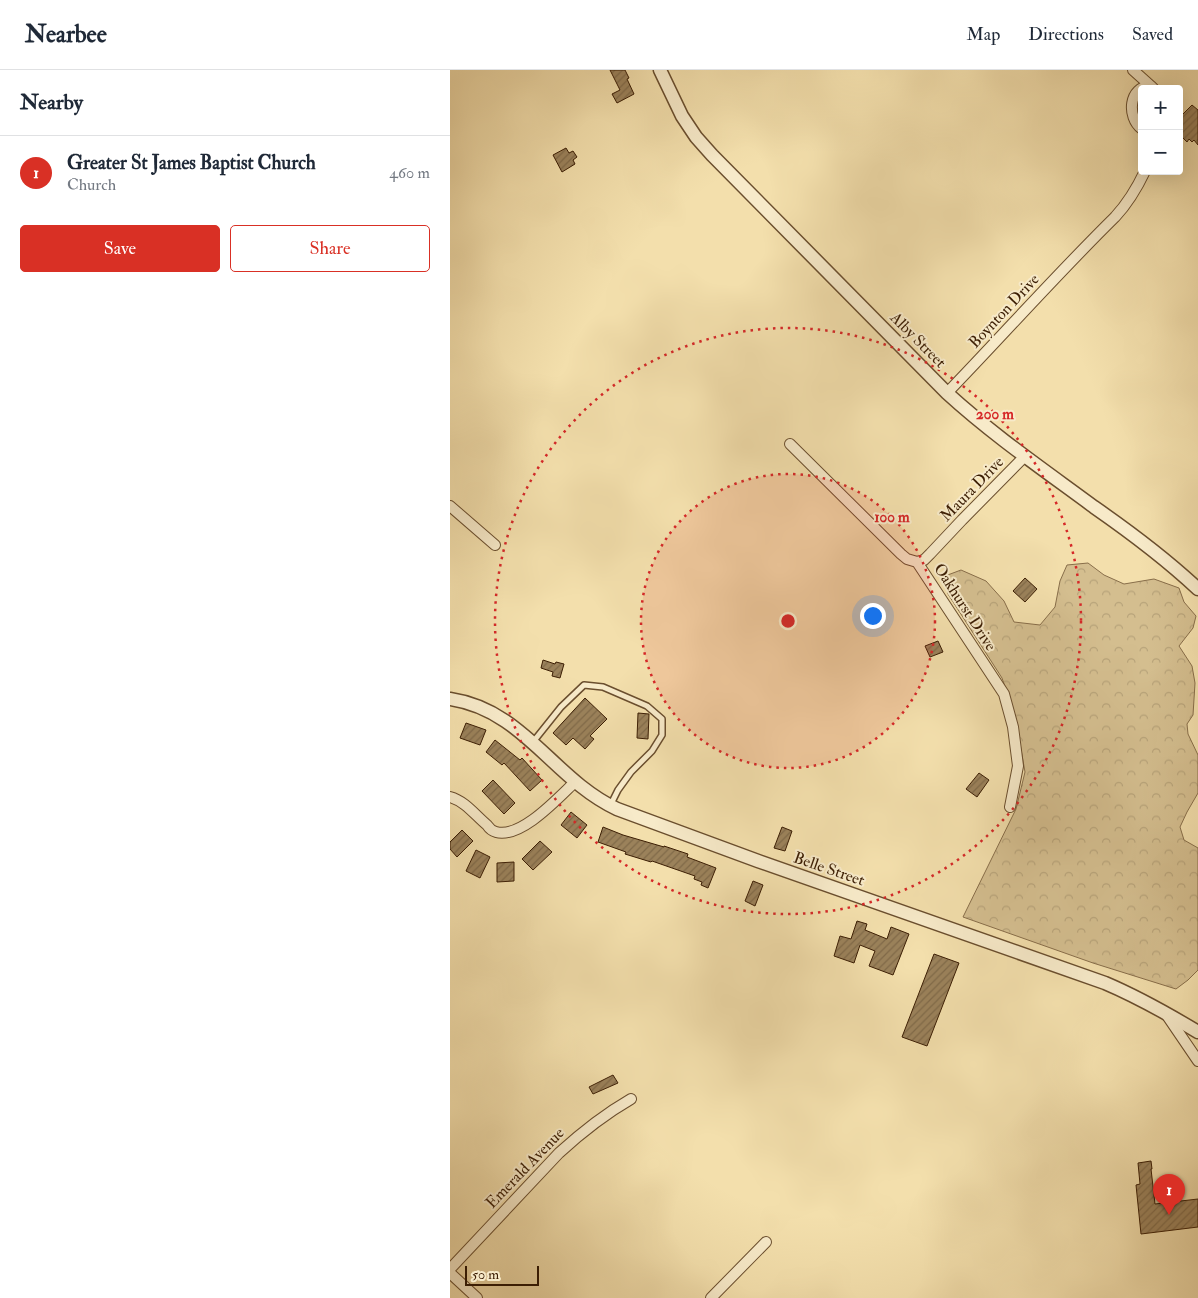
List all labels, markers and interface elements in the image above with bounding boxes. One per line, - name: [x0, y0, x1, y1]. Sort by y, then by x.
- text: Nearbee: [25, 19, 107, 50]
- text: Map: [967, 23, 1000, 46]
- text: Directions: [1028, 23, 1104, 46]
- text: Saved: [1132, 23, 1173, 46]
- map controls: [1138, 85, 1183, 175]
- button: +: [1138, 85, 1183, 130]
- text: Nearby: [20, 89, 83, 116]
- button: −: [1138, 130, 1183, 175]
- text: Greater St James Baptist Church: [67, 151, 316, 175]
- text: 1: [33, 163, 39, 183]
- text: 460 m: [389, 163, 430, 183]
- text: Church: [67, 175, 116, 195]
- button: Save: [20, 225, 220, 272]
- button: Share: [230, 225, 430, 272]
- street label: Boynton Drive: [964, 269, 1044, 352]
- street label: Alby Street: [885, 307, 950, 372]
- text: 200 m: [976, 405, 1014, 424]
- street label: Maura Drive: [936, 452, 1008, 526]
- text: 100 m: [874, 508, 910, 527]
- street label: Oakhurst Drive: [929, 559, 1001, 655]
- your location: [860, 603, 886, 629]
- centre of rings: [779, 612, 797, 630]
- street label: Belle Street: [791, 848, 867, 890]
- street label: Emerald Avenue: [481, 1123, 569, 1213]
- pin: 1: [1153, 1174, 1185, 1215]
- scale bar: [465, 1263, 539, 1286]
- text: 50 m: [472, 1266, 499, 1283]

